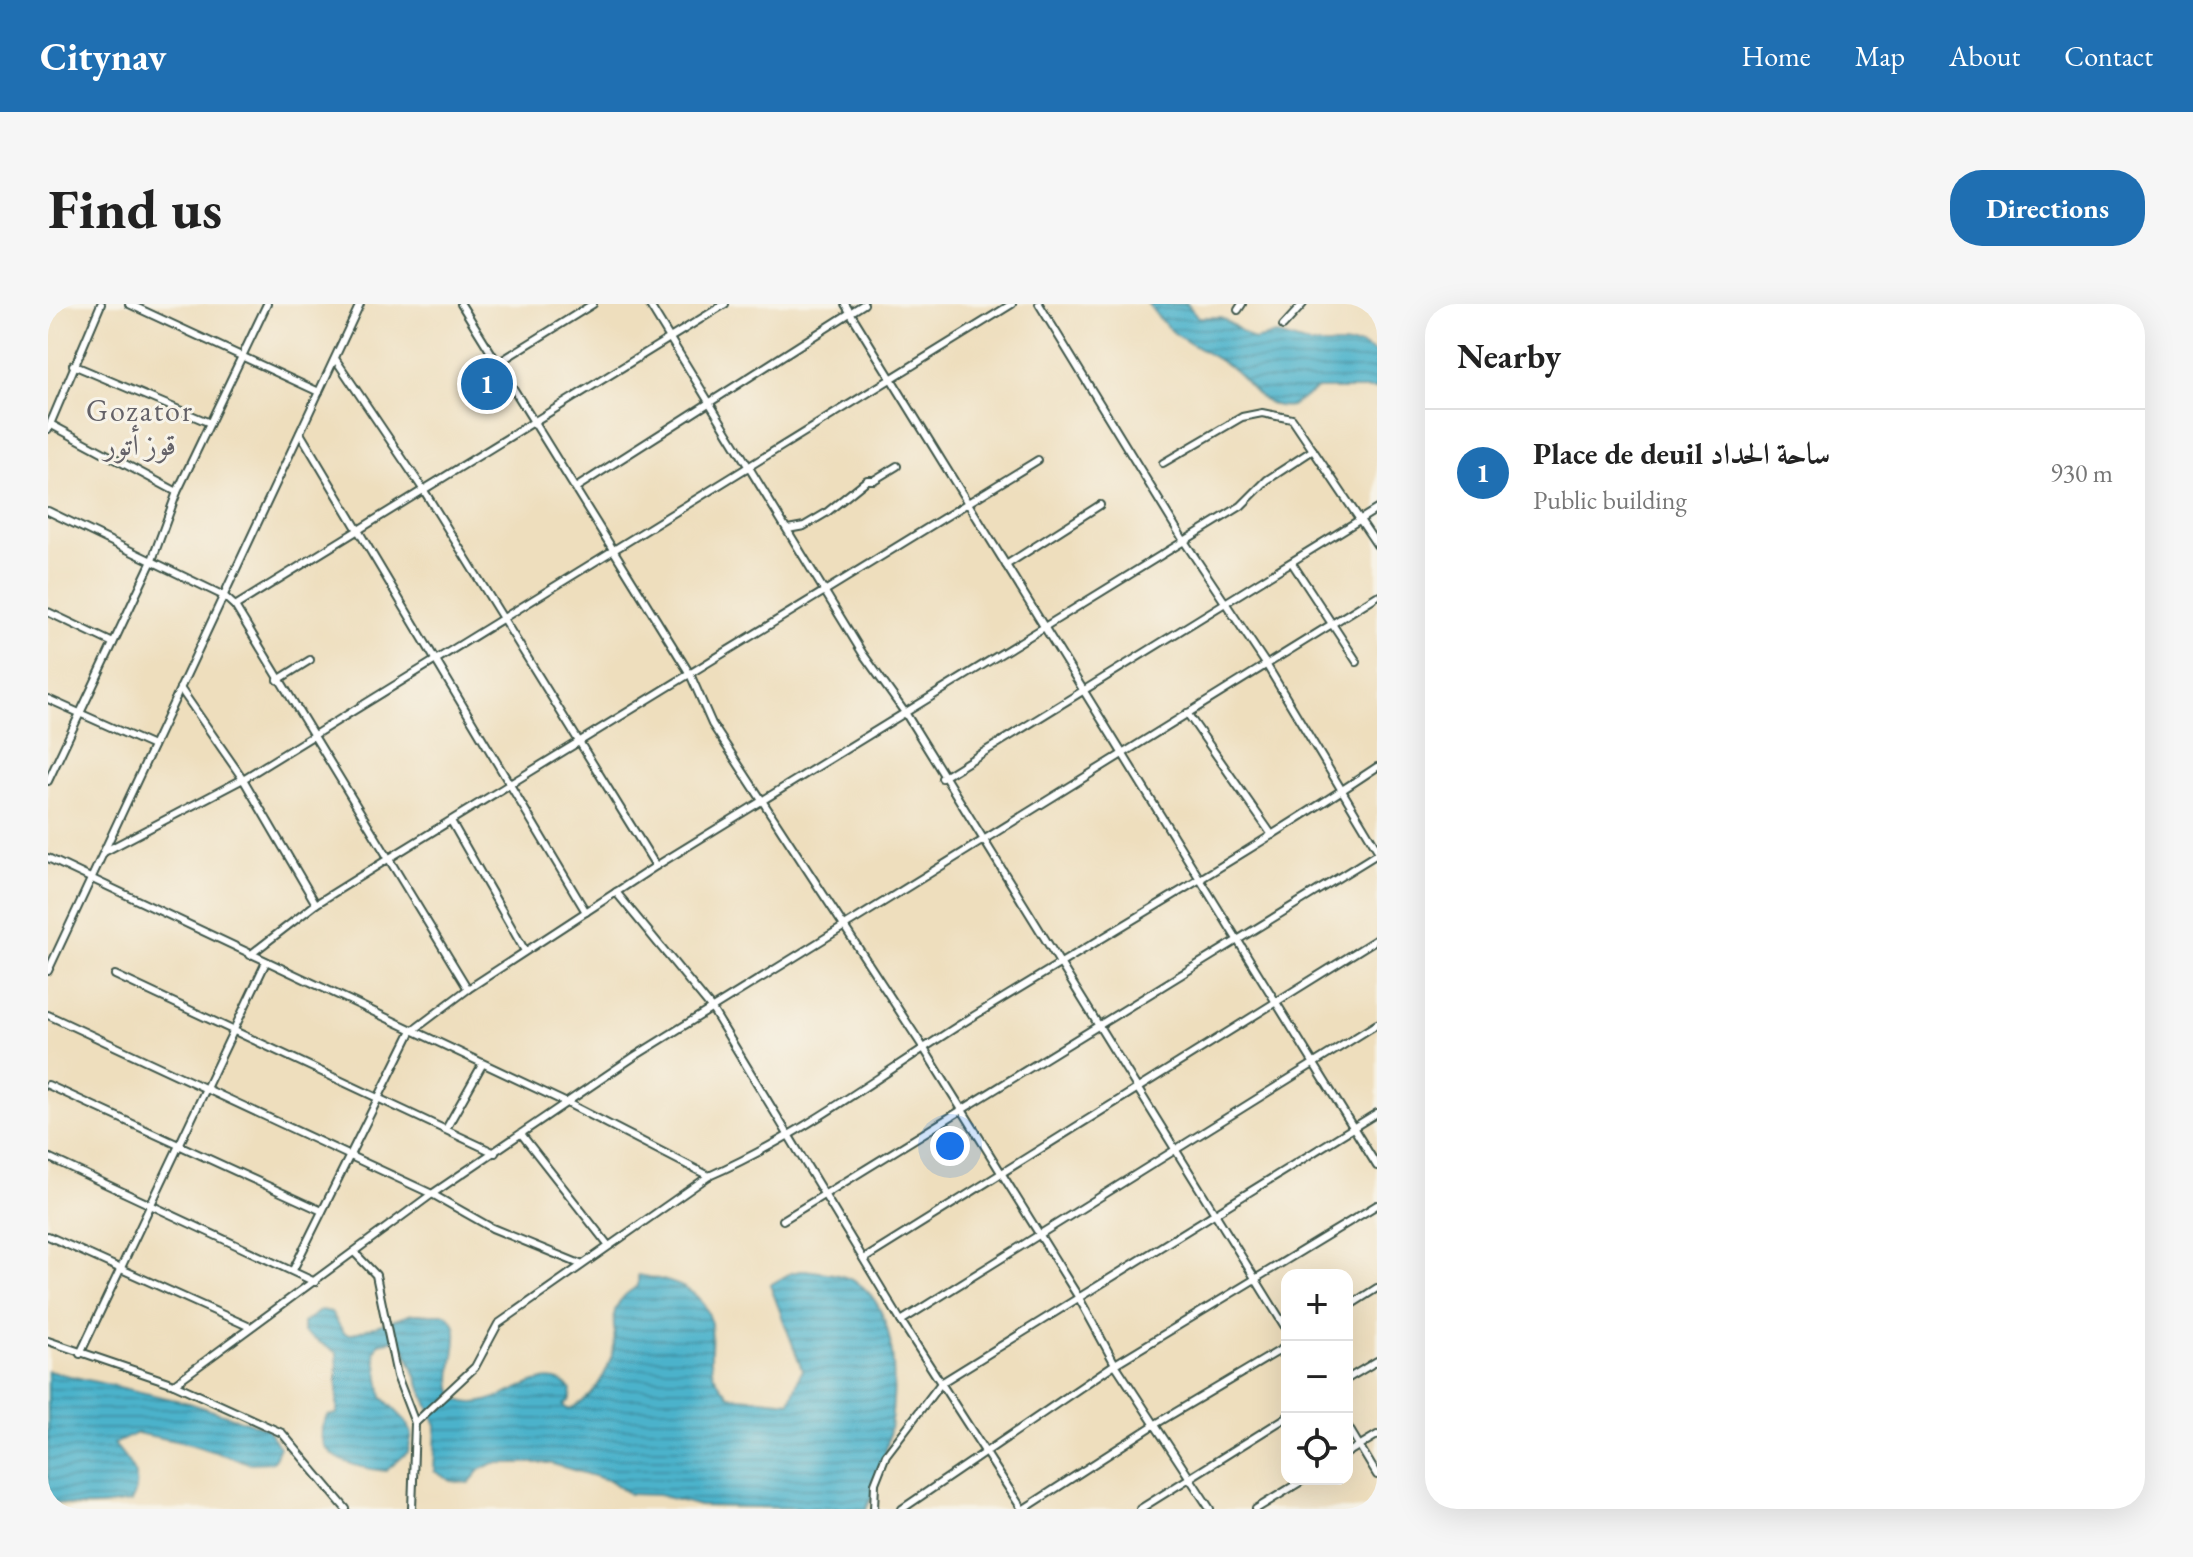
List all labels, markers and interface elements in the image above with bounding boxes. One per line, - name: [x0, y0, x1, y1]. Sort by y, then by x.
- text: Citynav: [40, 32, 166, 81]
- text: Home: [1741, 38, 1811, 74]
- text: Map: [1855, 38, 1905, 74]
- text: About: [1949, 38, 2020, 74]
- text: Contact: [2064, 38, 2153, 74]
- button: Directions: [1950, 170, 2145, 246]
- text: Find us: [48, 172, 222, 245]
- text: Nearby: [1457, 334, 1561, 378]
- pin: 1: [461, 354, 513, 414]
- district label: Gozator قوز أتور: [86, 391, 194, 464]
- text: Place de deuil ساحة الحداد: [1533, 434, 1830, 473]
- text: 1: [1476, 456, 1490, 490]
- text: 930 m: [2050, 456, 2113, 490]
- text: Public building: [1533, 483, 1687, 517]
- your location: [930, 1126, 970, 1166]
- map controls: [1281, 1269, 1353, 1485]
- button: +: [1281, 1269, 1353, 1341]
- button: −: [1281, 1341, 1353, 1413]
- button: locate: [1281, 1413, 1353, 1485]

